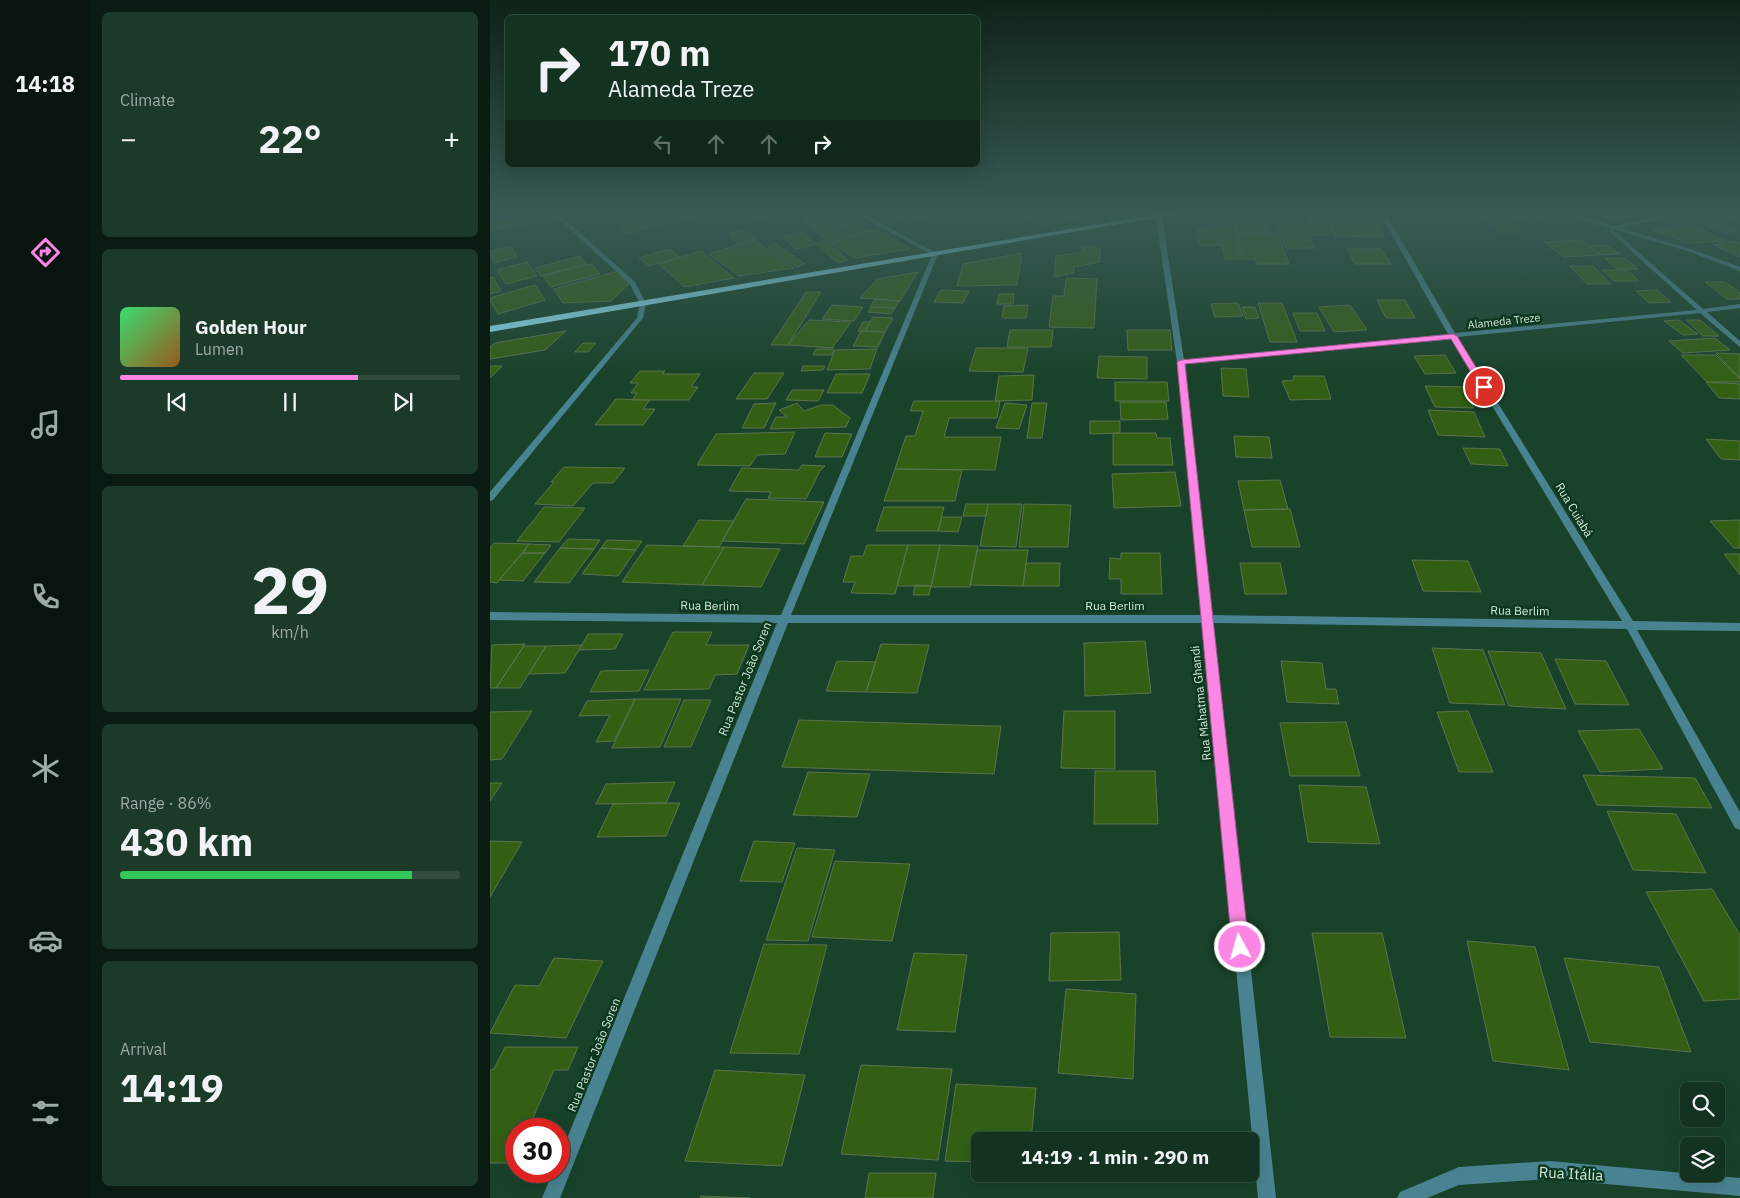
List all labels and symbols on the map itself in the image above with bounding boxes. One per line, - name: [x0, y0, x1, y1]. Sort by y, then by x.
- street label: Alameda Treze: [1467, 310, 1541, 332]
- pin: [1463, 366, 1505, 408]
- street label: Rua Cuiabá: [1552, 480, 1597, 540]
- street label: Rua Berlim: [680, 597, 740, 614]
- street label: Rua Berlim: [1085, 598, 1145, 613]
- street label: Rua Berlim: [1490, 602, 1550, 619]
- street label: Rua Pastor João Soren: [715, 620, 774, 738]
- street label: Rua Mahatma Ghandi: [1187, 645, 1214, 761]
- position arrow: [1213, 920, 1265, 972]
- street label: Rua Pastor João Soren: [564, 996, 623, 1114]
- speed limit sign: 30: [505, 1118, 570, 1183]
- street label: Rua Itália: [1538, 1162, 1604, 1185]

